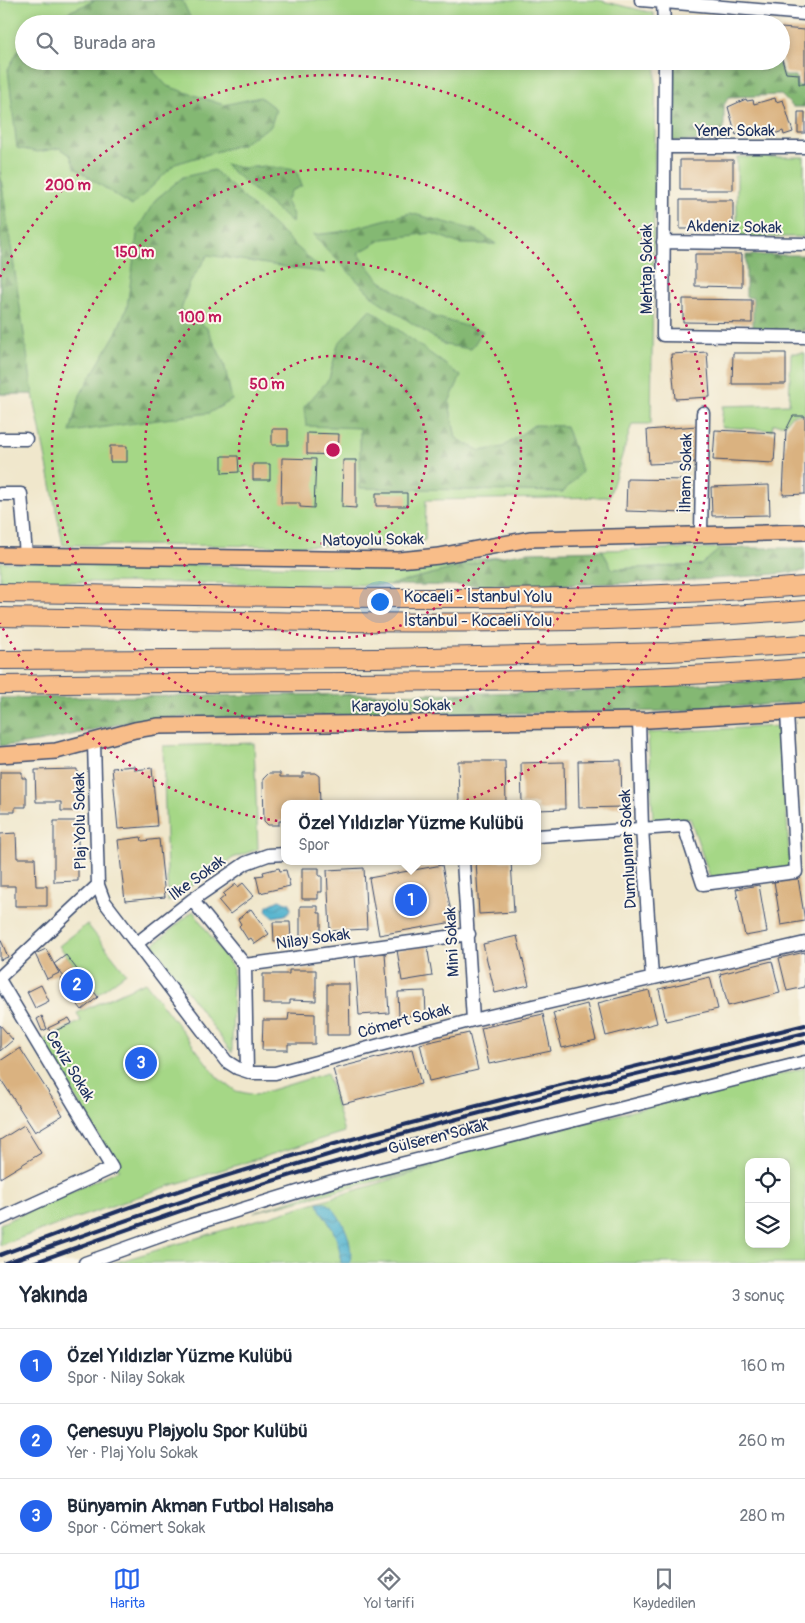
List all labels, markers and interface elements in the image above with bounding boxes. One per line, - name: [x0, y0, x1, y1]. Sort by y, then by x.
- search box: [15, 15, 790, 70]
- icon: search: [33, 29, 61, 57]
- text: Burada ara: [73, 31, 156, 55]
- street label: Yener Sokak: [694, 121, 775, 141]
- text: 200 m: [45, 176, 91, 195]
- street label: Akdeniz Sokak: [686, 216, 782, 238]
- street label: Mehtap Sokak: [637, 223, 657, 314]
- text: 150 m: [114, 243, 154, 262]
- text: 100 m: [179, 308, 221, 327]
- text: 50 m: [250, 375, 284, 394]
- street label: İlham Sokak: [675, 433, 697, 513]
- centre of rings: [324, 441, 342, 459]
- street label: Natoyolu Sokak: [322, 529, 425, 551]
- street label: Kocaeli - İstanbul Yolu: [404, 587, 552, 607]
- your location: [367, 589, 393, 615]
- street label: İstanbul - Kocaeli Yolu: [404, 611, 552, 631]
- street label: Karayolu Sokak: [351, 695, 451, 717]
- street label: Plaj Yolu Sokak: [69, 772, 91, 870]
- street label: Dumlupınar Sokak: [615, 788, 641, 909]
- popup: [281, 800, 541, 865]
- text: Özel Yıldızlar Yüzme Kulübü: [298, 811, 524, 835]
- text: Spor: [298, 835, 329, 855]
- street label: İlke Sokak: [165, 851, 229, 905]
- pin: 1: [395, 881, 427, 919]
- street label: Mini Sokak: [440, 906, 464, 978]
- street label: Nilay Sokak: [275, 924, 352, 954]
- pin: 2: [61, 966, 93, 1004]
- street label: Cömert Sokak: [356, 999, 453, 1043]
- street label: Ceviz Sokak: [41, 1027, 99, 1105]
- pin: 3: [125, 1044, 157, 1082]
- street label: Gülseren Sokak: [386, 1115, 490, 1159]
- map controls: [745, 1158, 790, 1248]
- button: locate: [745, 1158, 790, 1203]
- button: layers: [745, 1203, 790, 1248]
- text: Yakında: [20, 1282, 87, 1309]
- text: 3 sonuç: [732, 1286, 785, 1306]
- text: Özel Yıldızlar Yüzme Kulübü: [67, 1344, 293, 1368]
- text: 1: [33, 1356, 39, 1376]
- text: 160 m: [741, 1356, 785, 1376]
- text: Spor · Nilay Sokak: [67, 1368, 185, 1388]
- text: Çenesuyu Plajyolu Spor Kulübü: [67, 1419, 308, 1443]
- text: 2: [32, 1431, 40, 1451]
- text: 260 m: [738, 1431, 785, 1451]
- text: Yer · Plaj Yolu Sokak: [67, 1443, 198, 1463]
- text: Bünyamin Akman Futbol Halısaha: [67, 1494, 334, 1518]
- text: 3: [32, 1506, 40, 1526]
- text: 280 m: [739, 1506, 785, 1526]
- text: Spor · Cömert Sokak: [67, 1518, 205, 1538]
- tab: Harita: [109, 1565, 145, 1612]
- tab: Yol tarifi: [364, 1565, 414, 1612]
- tab: Kaydedilen: [633, 1565, 696, 1612]

